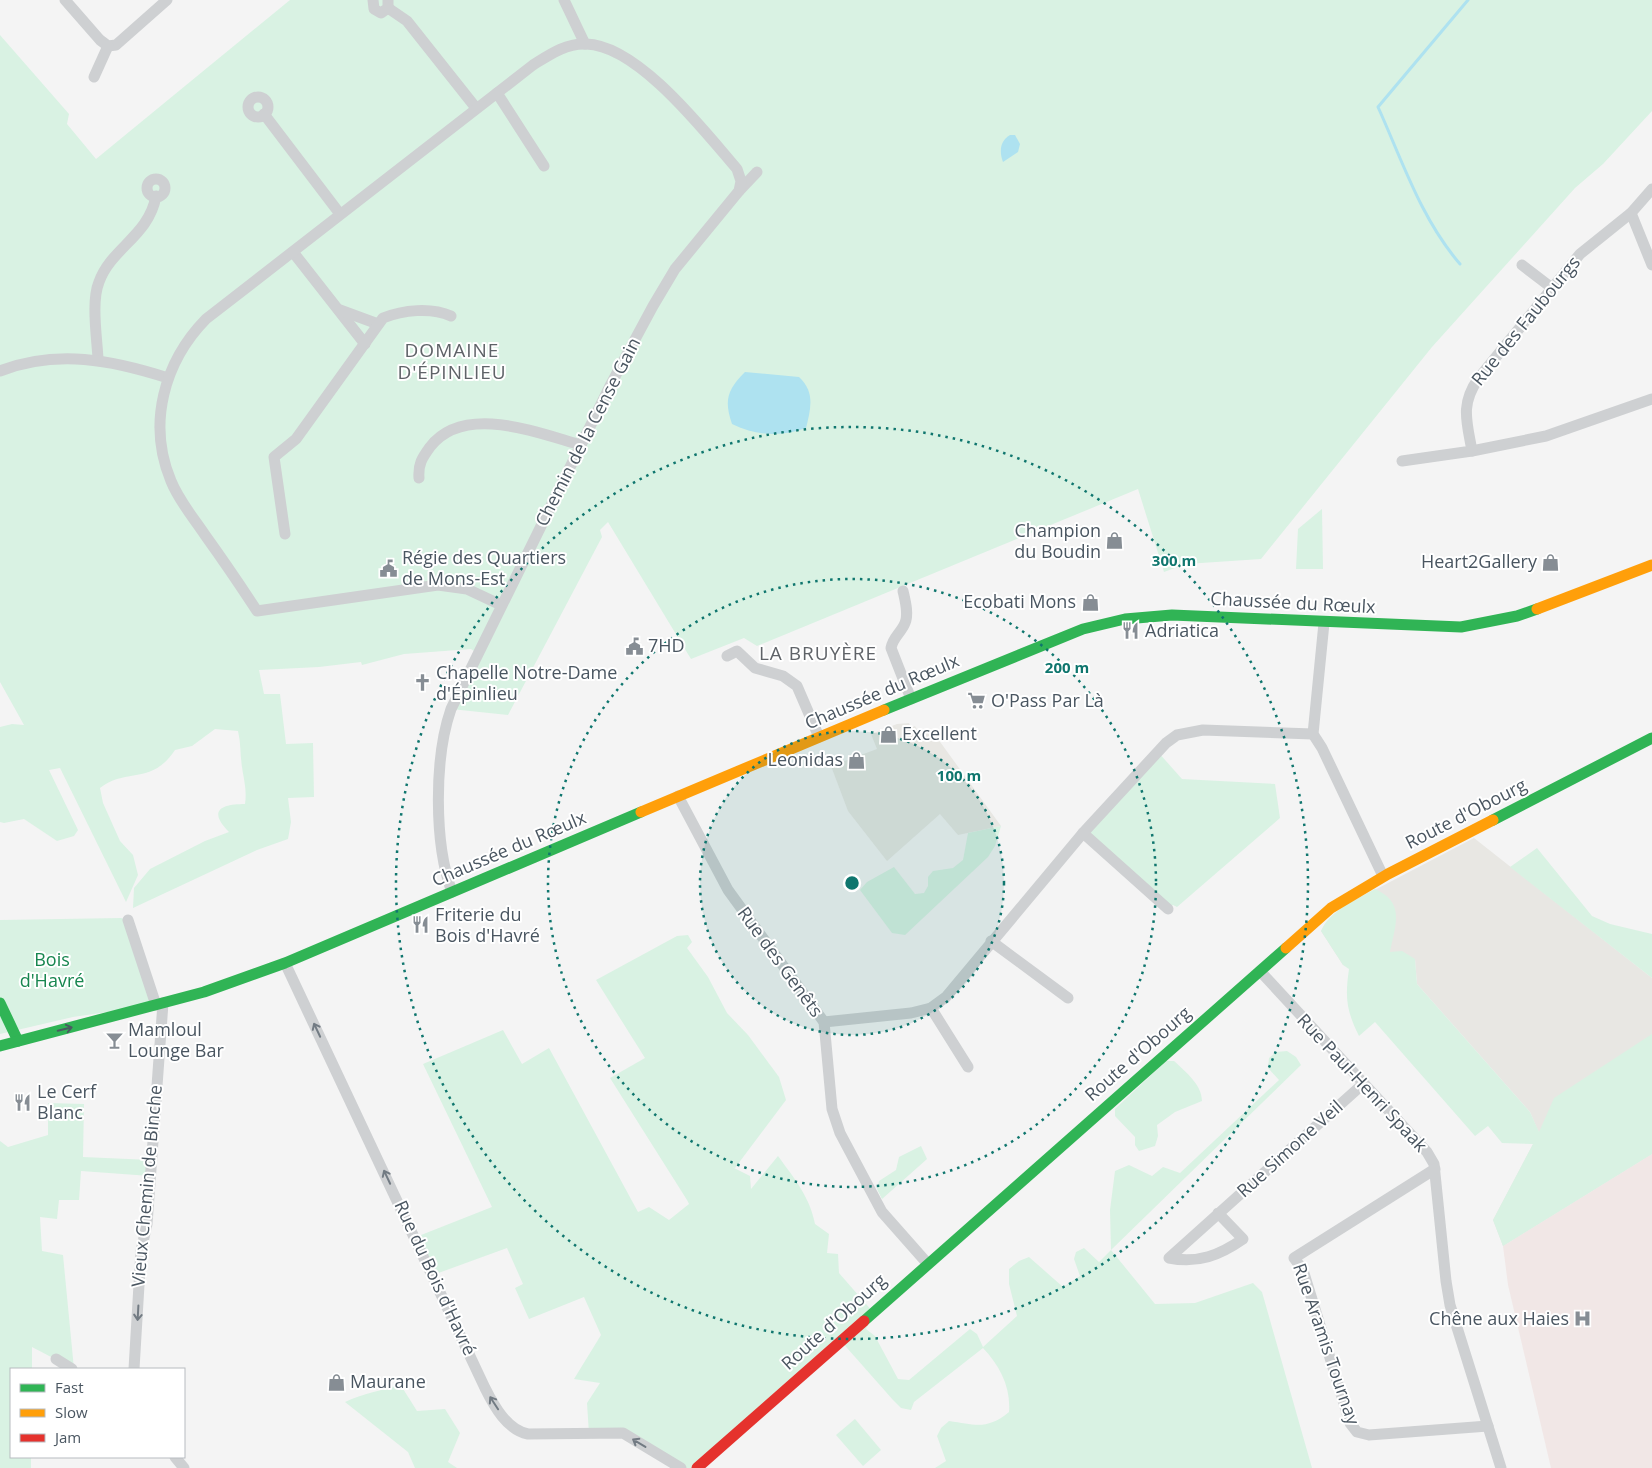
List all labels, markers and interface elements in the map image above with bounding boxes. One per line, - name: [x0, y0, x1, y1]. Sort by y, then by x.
- street label: Rue des Faubourgs: [1465, 251, 1585, 390]
- street label: Chemin de la Cense Gain: [529, 333, 645, 530]
- district label: DOMAINE D'ÉPINLIEU: [397, 337, 507, 385]
- place label: Champion du Boudin: [1014, 518, 1101, 563]
- shop icon: Champion du Boudin: [1105, 531, 1125, 551]
- place label: Régie des Quartiers de Mons-Est: [402, 545, 566, 590]
- place label: Heart2Gallery: [1421, 549, 1538, 573]
- text: 300 m: [1152, 550, 1196, 570]
- shop icon: Heart2Gallery: [1541, 552, 1561, 572]
- public building icon: Régie des Quartiers de Mons-Est: [378, 558, 398, 578]
- street label: Chaussée du Rœulx: [1210, 586, 1377, 618]
- place label: Ecobati Mons: [963, 589, 1076, 613]
- shop icon: Ecobati Mons: [1080, 592, 1100, 612]
- place label: Adriatica: [1145, 618, 1219, 642]
- restaurant icon: Adriatica: [1121, 621, 1141, 641]
- place label: 7HD: [648, 633, 685, 657]
- public building icon: 7HD: [624, 636, 644, 656]
- district label: LA BRUYÈRE: [759, 640, 877, 666]
- street label: Chaussée du Rœulx: [801, 647, 963, 734]
- text: 200 m: [1045, 657, 1089, 677]
- place label: Chapelle Notre-Dame d'Épinlieu: [436, 660, 617, 705]
- church icon: Chapelle Notre-Dame d'Épinlieu: [412, 673, 432, 693]
- place label: O'Pass Par Là: [991, 688, 1104, 712]
- supermarket icon: O'Pass Par Là: [967, 691, 987, 711]
- place label: Excellent: [902, 721, 977, 745]
- shop icon: Excellent: [878, 724, 898, 744]
- place label: Leonidas: [767, 747, 843, 771]
- shop icon: Leonidas: [847, 750, 867, 770]
- text: 100 m: [937, 765, 981, 785]
- street label: Route d'Obourg: [1401, 772, 1531, 854]
- street label: Chaussée du Rœulx: [428, 804, 590, 891]
- centre of rings: [843, 874, 861, 892]
- place label: Friterie du Bois d'Havré: [435, 902, 540, 947]
- street label: Rue des Genêts: [733, 902, 829, 1021]
- restaurant icon: Friterie du Bois d'Havré: [411, 915, 431, 935]
- park label: Bois d'Havré: [20, 947, 84, 992]
- street label: Route d'Obourg: [1079, 1000, 1196, 1106]
- street label: Rue Paul-Henri Spaak: [1292, 1008, 1433, 1157]
- place label: Mamloul Lounge Bar: [128, 1017, 224, 1062]
- one-way arrow: [312, 1023, 322, 1038]
- one-way arrow: [57, 1024, 73, 1033]
- bar icon: Mamloul Lounge Bar: [104, 1030, 124, 1050]
- place label: Le Cerf Blanc: [37, 1079, 97, 1124]
- street label: Vieux Chemin de Binche: [125, 1084, 167, 1288]
- restaurant icon: Le Cerf Blanc: [13, 1092, 33, 1112]
- street label: Rue Simone Veil: [1231, 1094, 1347, 1202]
- one-way arrow: [382, 1170, 392, 1185]
- street label: Rue du Bois d'Havré: [389, 1196, 482, 1359]
- street label: Rue Aramis Tournay: [1288, 1260, 1366, 1429]
- street label: Route d'Obourg: [776, 1268, 891, 1375]
- one-way arrow: [133, 1305, 142, 1321]
- place label: Chêne aux Haies: [1429, 1306, 1569, 1330]
- hospital icon: Chêne aux Haies: [1573, 1309, 1593, 1329]
- legend: [10, 1368, 185, 1458]
- place label: Maurane: [350, 1369, 426, 1393]
- shop icon: Maurane: [326, 1372, 346, 1392]
- text: Fast: [55, 1377, 84, 1397]
- one-way arrow: [488, 1396, 498, 1410]
- text: Slow: [55, 1402, 88, 1422]
- text: Jam: [53, 1427, 81, 1447]
- one-way arrow: [633, 1437, 647, 1447]

